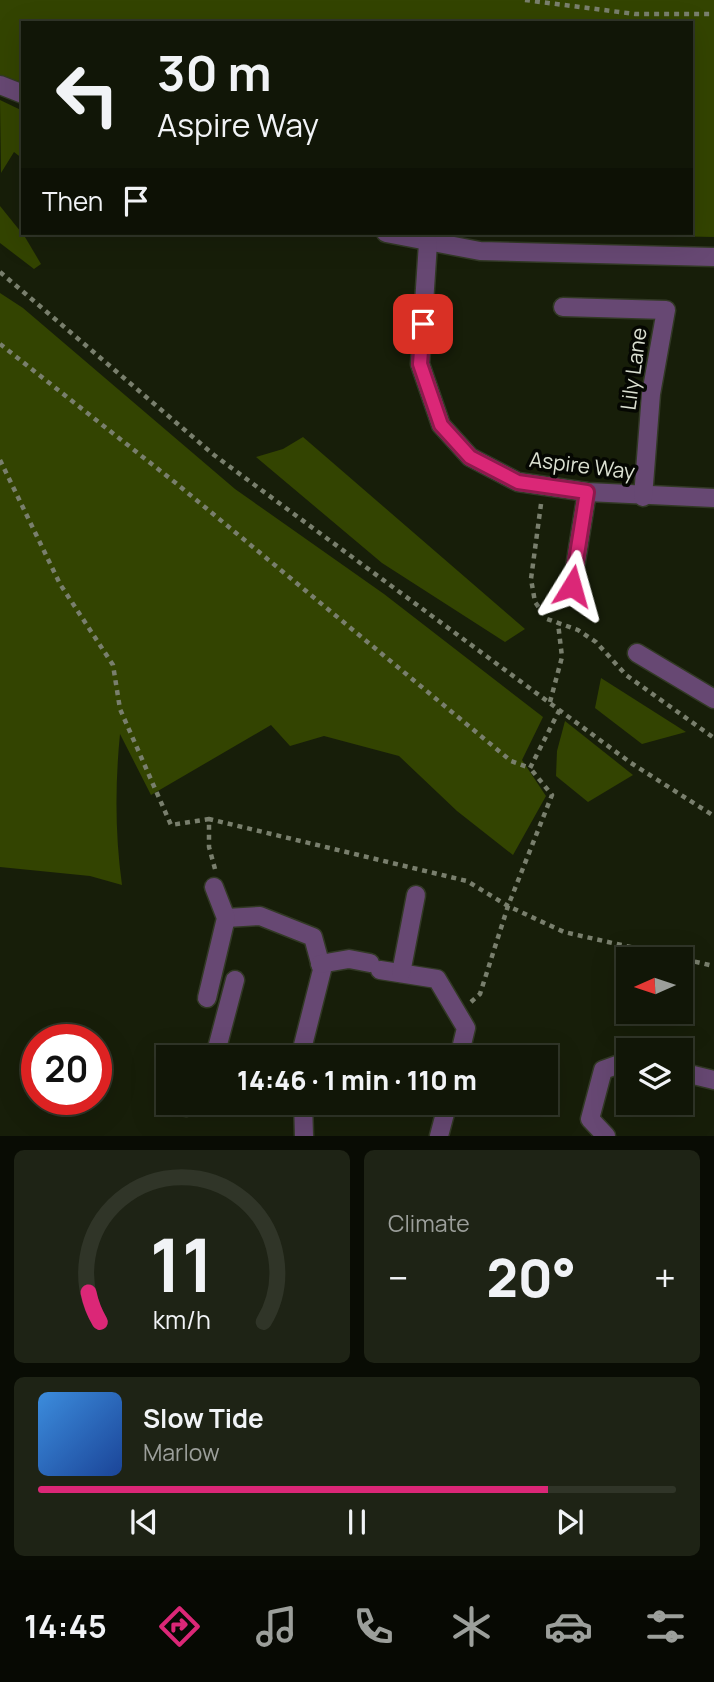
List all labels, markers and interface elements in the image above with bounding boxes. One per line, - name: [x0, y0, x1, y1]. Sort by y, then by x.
- text: 30 m: [157, 39, 272, 106]
- icon: left: [42, 49, 133, 140]
- text: Aspire Way: [157, 103, 319, 147]
- icon: arrive: [117, 182, 155, 220]
- text: Then: [42, 183, 103, 219]
- pin: [393, 294, 453, 354]
- icon: arrive: [404, 305, 442, 343]
- street label: Lily Lane: [613, 326, 653, 412]
- street label: Aspire Way: [528, 445, 637, 485]
- position arrow: [535, 549, 609, 623]
- north arrow: [616, 947, 693, 1024]
- map controls: [616, 947, 693, 1115]
- speed limit sign: 20: [21, 1024, 112, 1115]
- button: layers: [616, 1038, 693, 1115]
- text: 14:46 · 1 min · 110 m: [237, 1062, 477, 1098]
- text: Climate: [388, 1207, 470, 1239]
- text: 11: [150, 1215, 214, 1315]
- text: 20°: [486, 1242, 576, 1313]
- text: −: [388, 1251, 409, 1303]
- text: +: [654, 1251, 676, 1303]
- text: km/h: [153, 1302, 211, 1337]
- text: Slow Tide: [143, 1400, 264, 1436]
- text: Marlow: [143, 1436, 220, 1468]
- icon: previous: [125, 1503, 163, 1541]
- icon: pause: [338, 1503, 376, 1541]
- icon: next: [551, 1503, 589, 1541]
- icon: directions: [155, 1602, 204, 1651]
- icon: music: [252, 1602, 301, 1651]
- icon: phone: [349, 1602, 398, 1651]
- icon: climate: [447, 1602, 496, 1651]
- icon: car: [544, 1602, 593, 1651]
- icon: filters: [641, 1602, 690, 1651]
- text: 14:45: [24, 1604, 107, 1648]

